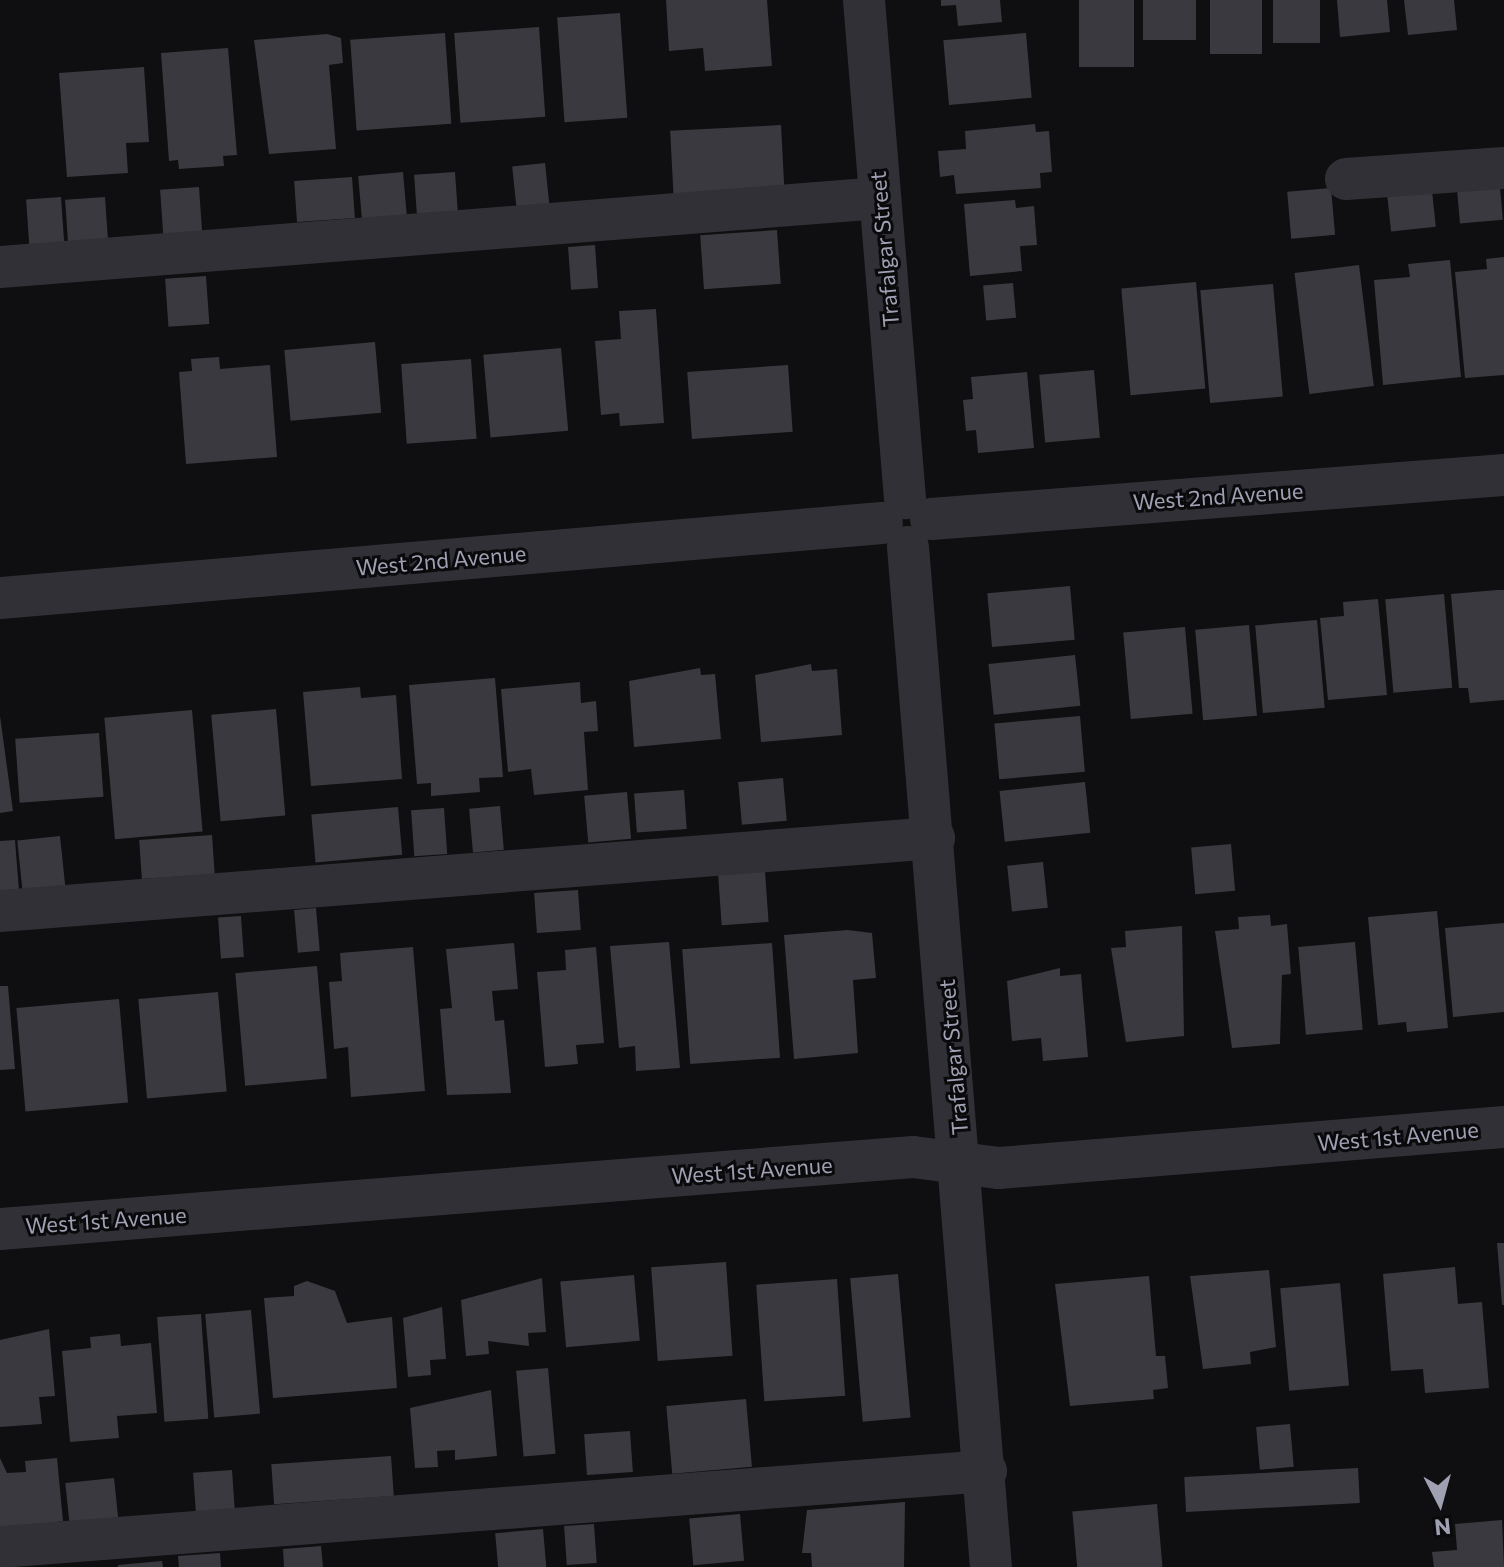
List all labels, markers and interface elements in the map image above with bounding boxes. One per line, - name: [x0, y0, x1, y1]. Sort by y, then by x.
- street label: Trafalgar Street: [864, 170, 904, 328]
- street label: West 2nd Avenue: [1132, 477, 1304, 515]
- street label: West 2nd Avenue: [355, 539, 527, 581]
- street label: Trafalgar Street: [933, 978, 973, 1136]
- street label: West 1st Avenue: [1316, 1116, 1480, 1156]
- street label: West 1st Avenue: [670, 1151, 834, 1189]
- street label: West 1st Avenue: [24, 1201, 188, 1239]
- north arrow: [1400, 1463, 1480, 1543]
- text: N: [1433, 1513, 1452, 1542]

